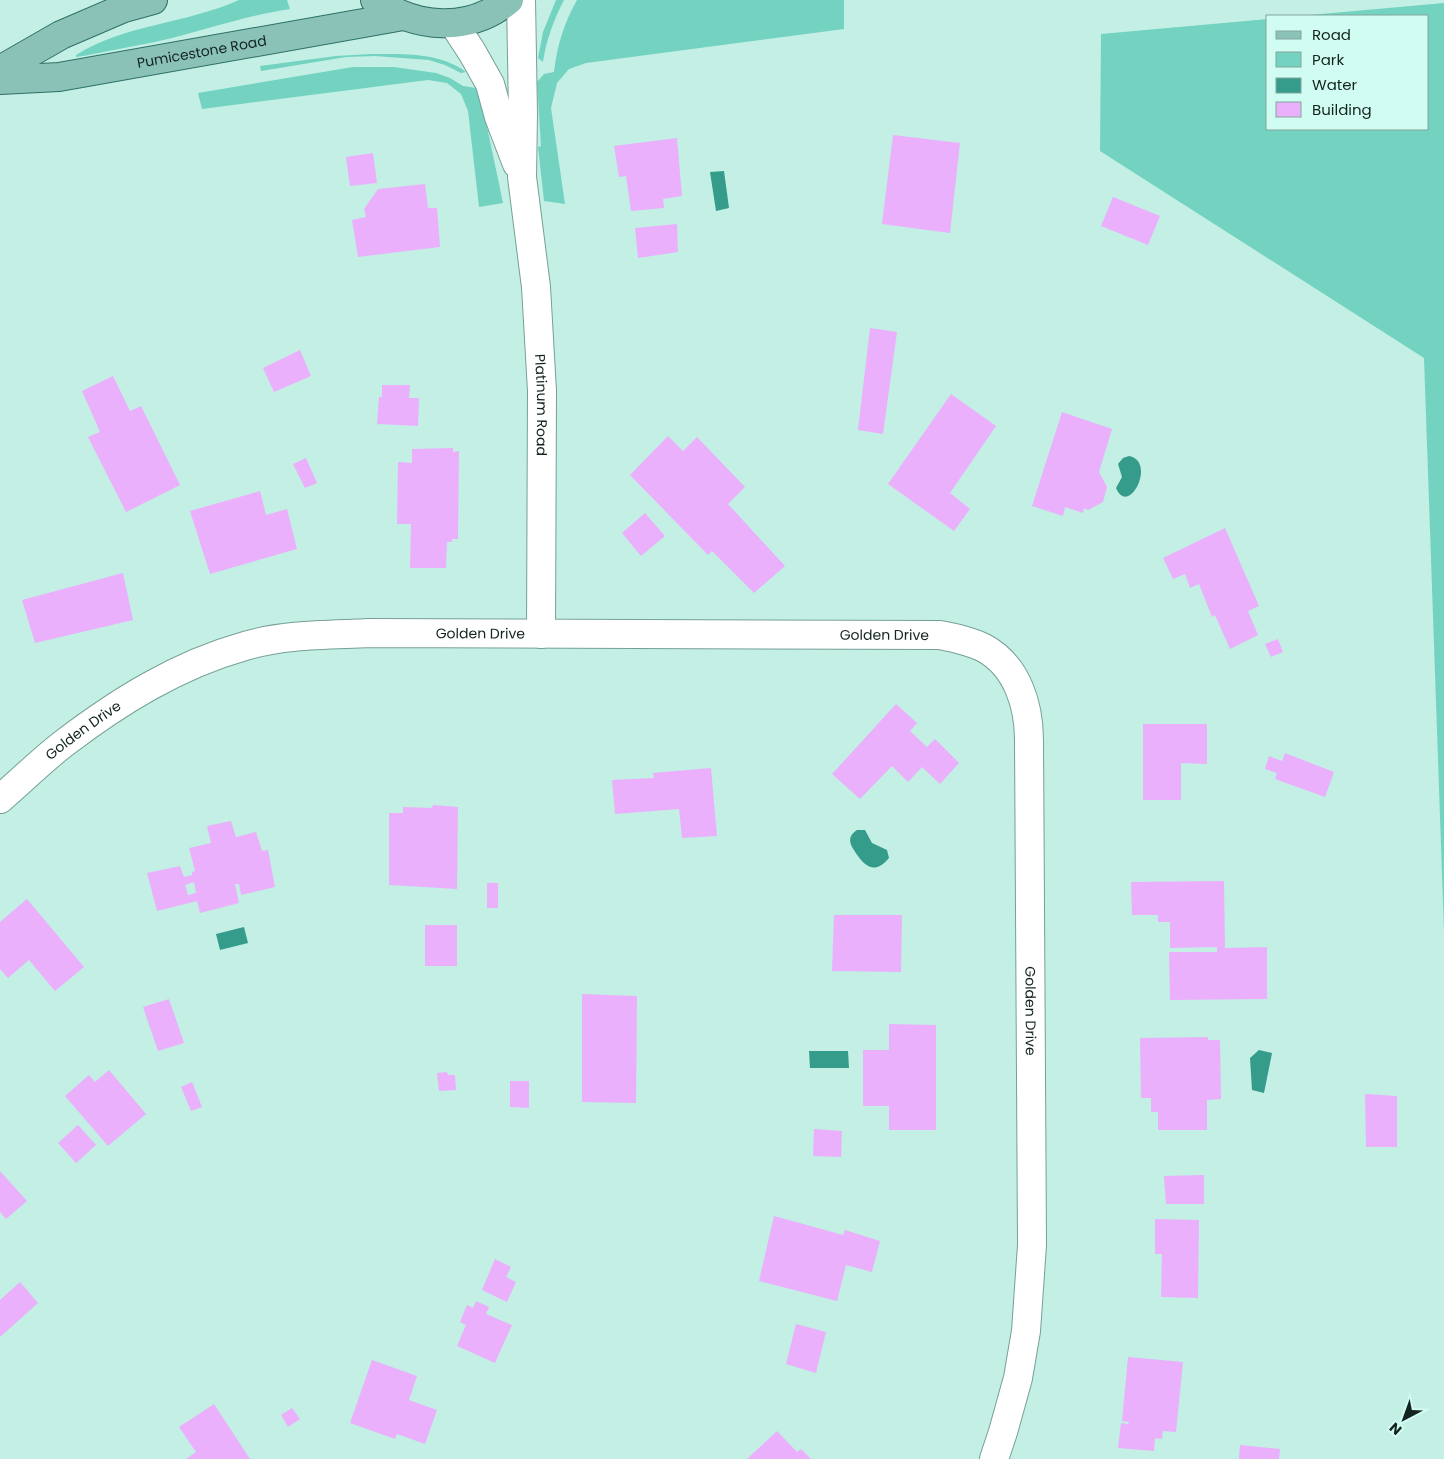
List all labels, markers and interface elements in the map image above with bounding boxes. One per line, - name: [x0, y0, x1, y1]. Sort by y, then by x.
- legend: [1266, 15, 1429, 130]
- text: Road: [1312, 24, 1351, 45]
- street label: Pumicestone Road: [135, 30, 268, 73]
- text: Park: [1312, 49, 1344, 70]
- text: Water: [1312, 74, 1358, 95]
- text: Building: [1312, 99, 1372, 120]
- street label: Platinum Road: [530, 353, 552, 456]
- street label: Golden Drive: [436, 623, 525, 644]
- street label: Golden Drive: [840, 625, 929, 645]
- street label: Golden Drive: [41, 696, 125, 764]
- street label: Golden Drive: [1020, 966, 1041, 1056]
- north arrow: [1379, 1394, 1429, 1444]
- text: N: [1385, 1418, 1406, 1440]

